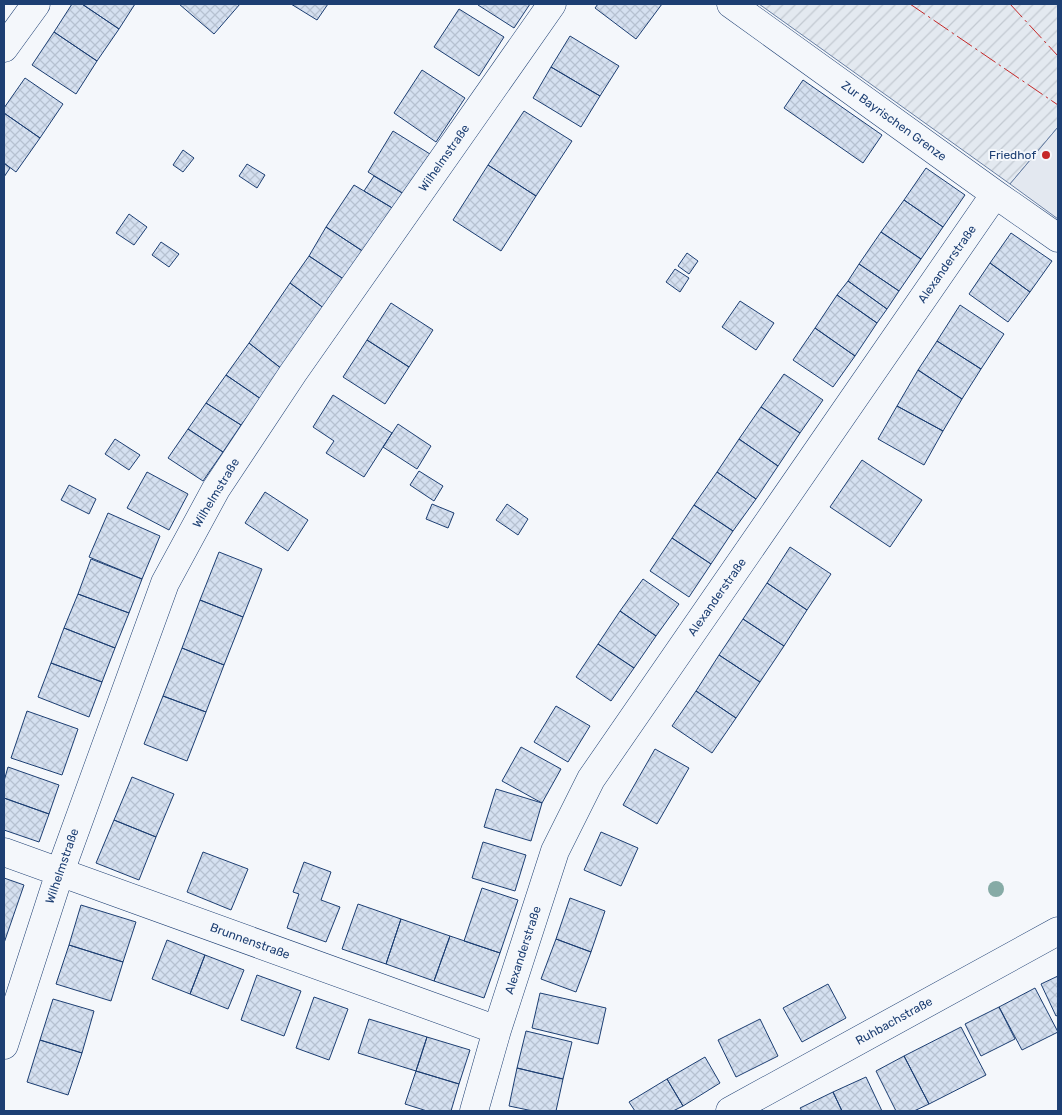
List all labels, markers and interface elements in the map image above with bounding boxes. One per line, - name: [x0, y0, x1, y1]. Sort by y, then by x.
- street label: Zur Bayrischen Grenze: [839, 78, 949, 164]
- street label: Wilhelmstraße: [416, 122, 472, 194]
- place label: Friedhof: [989, 148, 1036, 162]
- marker: Friedhof: [1040, 149, 1052, 161]
- street label: Alexanderstraße: [915, 222, 979, 306]
- street label: Wilhelmstraße: [190, 455, 242, 530]
- street label: Alexanderstraße: [685, 555, 749, 639]
- street label: Wilhelmstraße: [43, 826, 82, 906]
- street label: Alexanderstraße: [502, 904, 544, 996]
- street label: Brunnenstraße: [208, 920, 292, 962]
- street label: Ruhbachstraße: [853, 994, 935, 1048]

